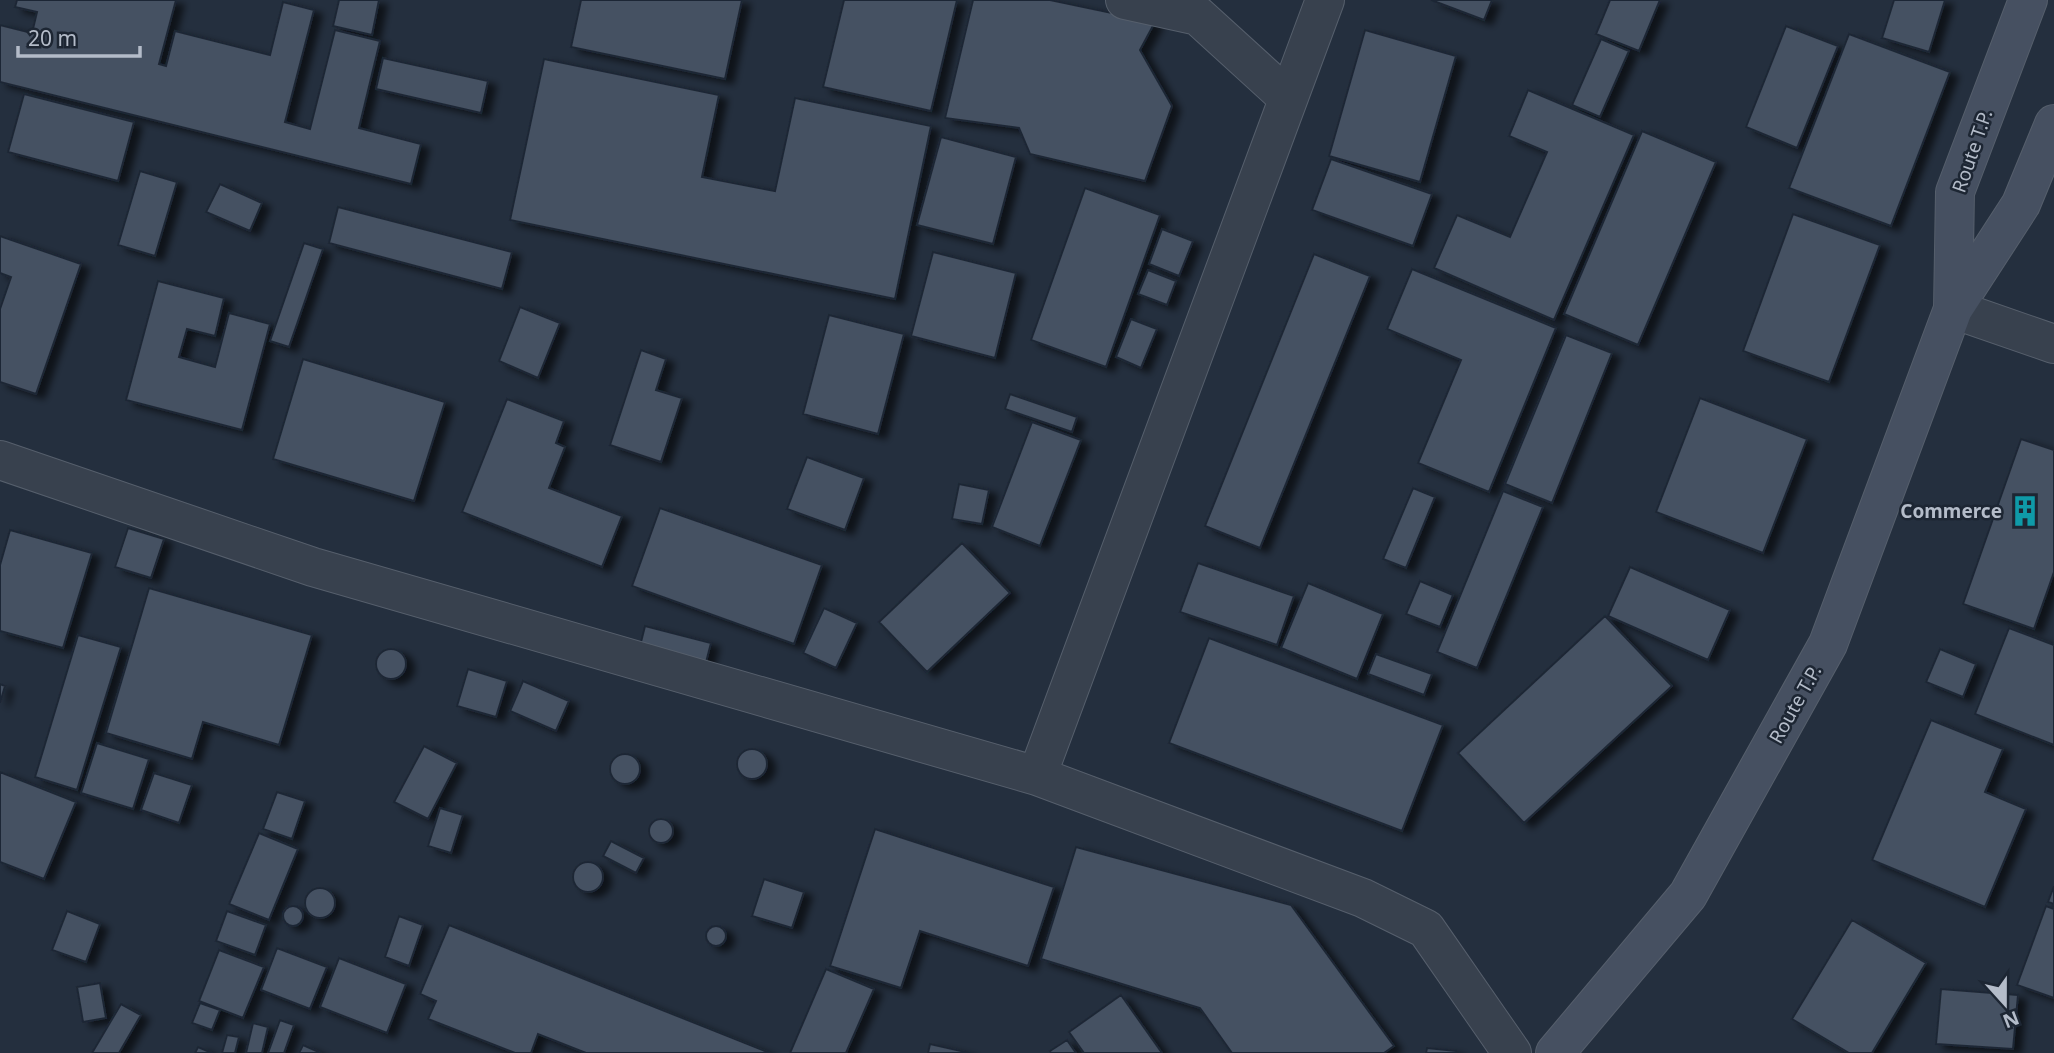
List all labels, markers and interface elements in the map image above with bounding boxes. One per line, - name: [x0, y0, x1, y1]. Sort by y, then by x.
- scale bar: [18, 14, 140, 58]
- text: 20 m: [28, 24, 77, 52]
- street label: Route T.P.: [1946, 106, 1998, 196]
- building icon: Commerce: [2008, 494, 2042, 528]
- place label: Commerce: [1900, 498, 2002, 524]
- street label: Route T.P.: [1763, 660, 1827, 748]
- north arrow: [1970, 969, 2040, 1039]
- text: N: [1999, 1005, 2023, 1035]

